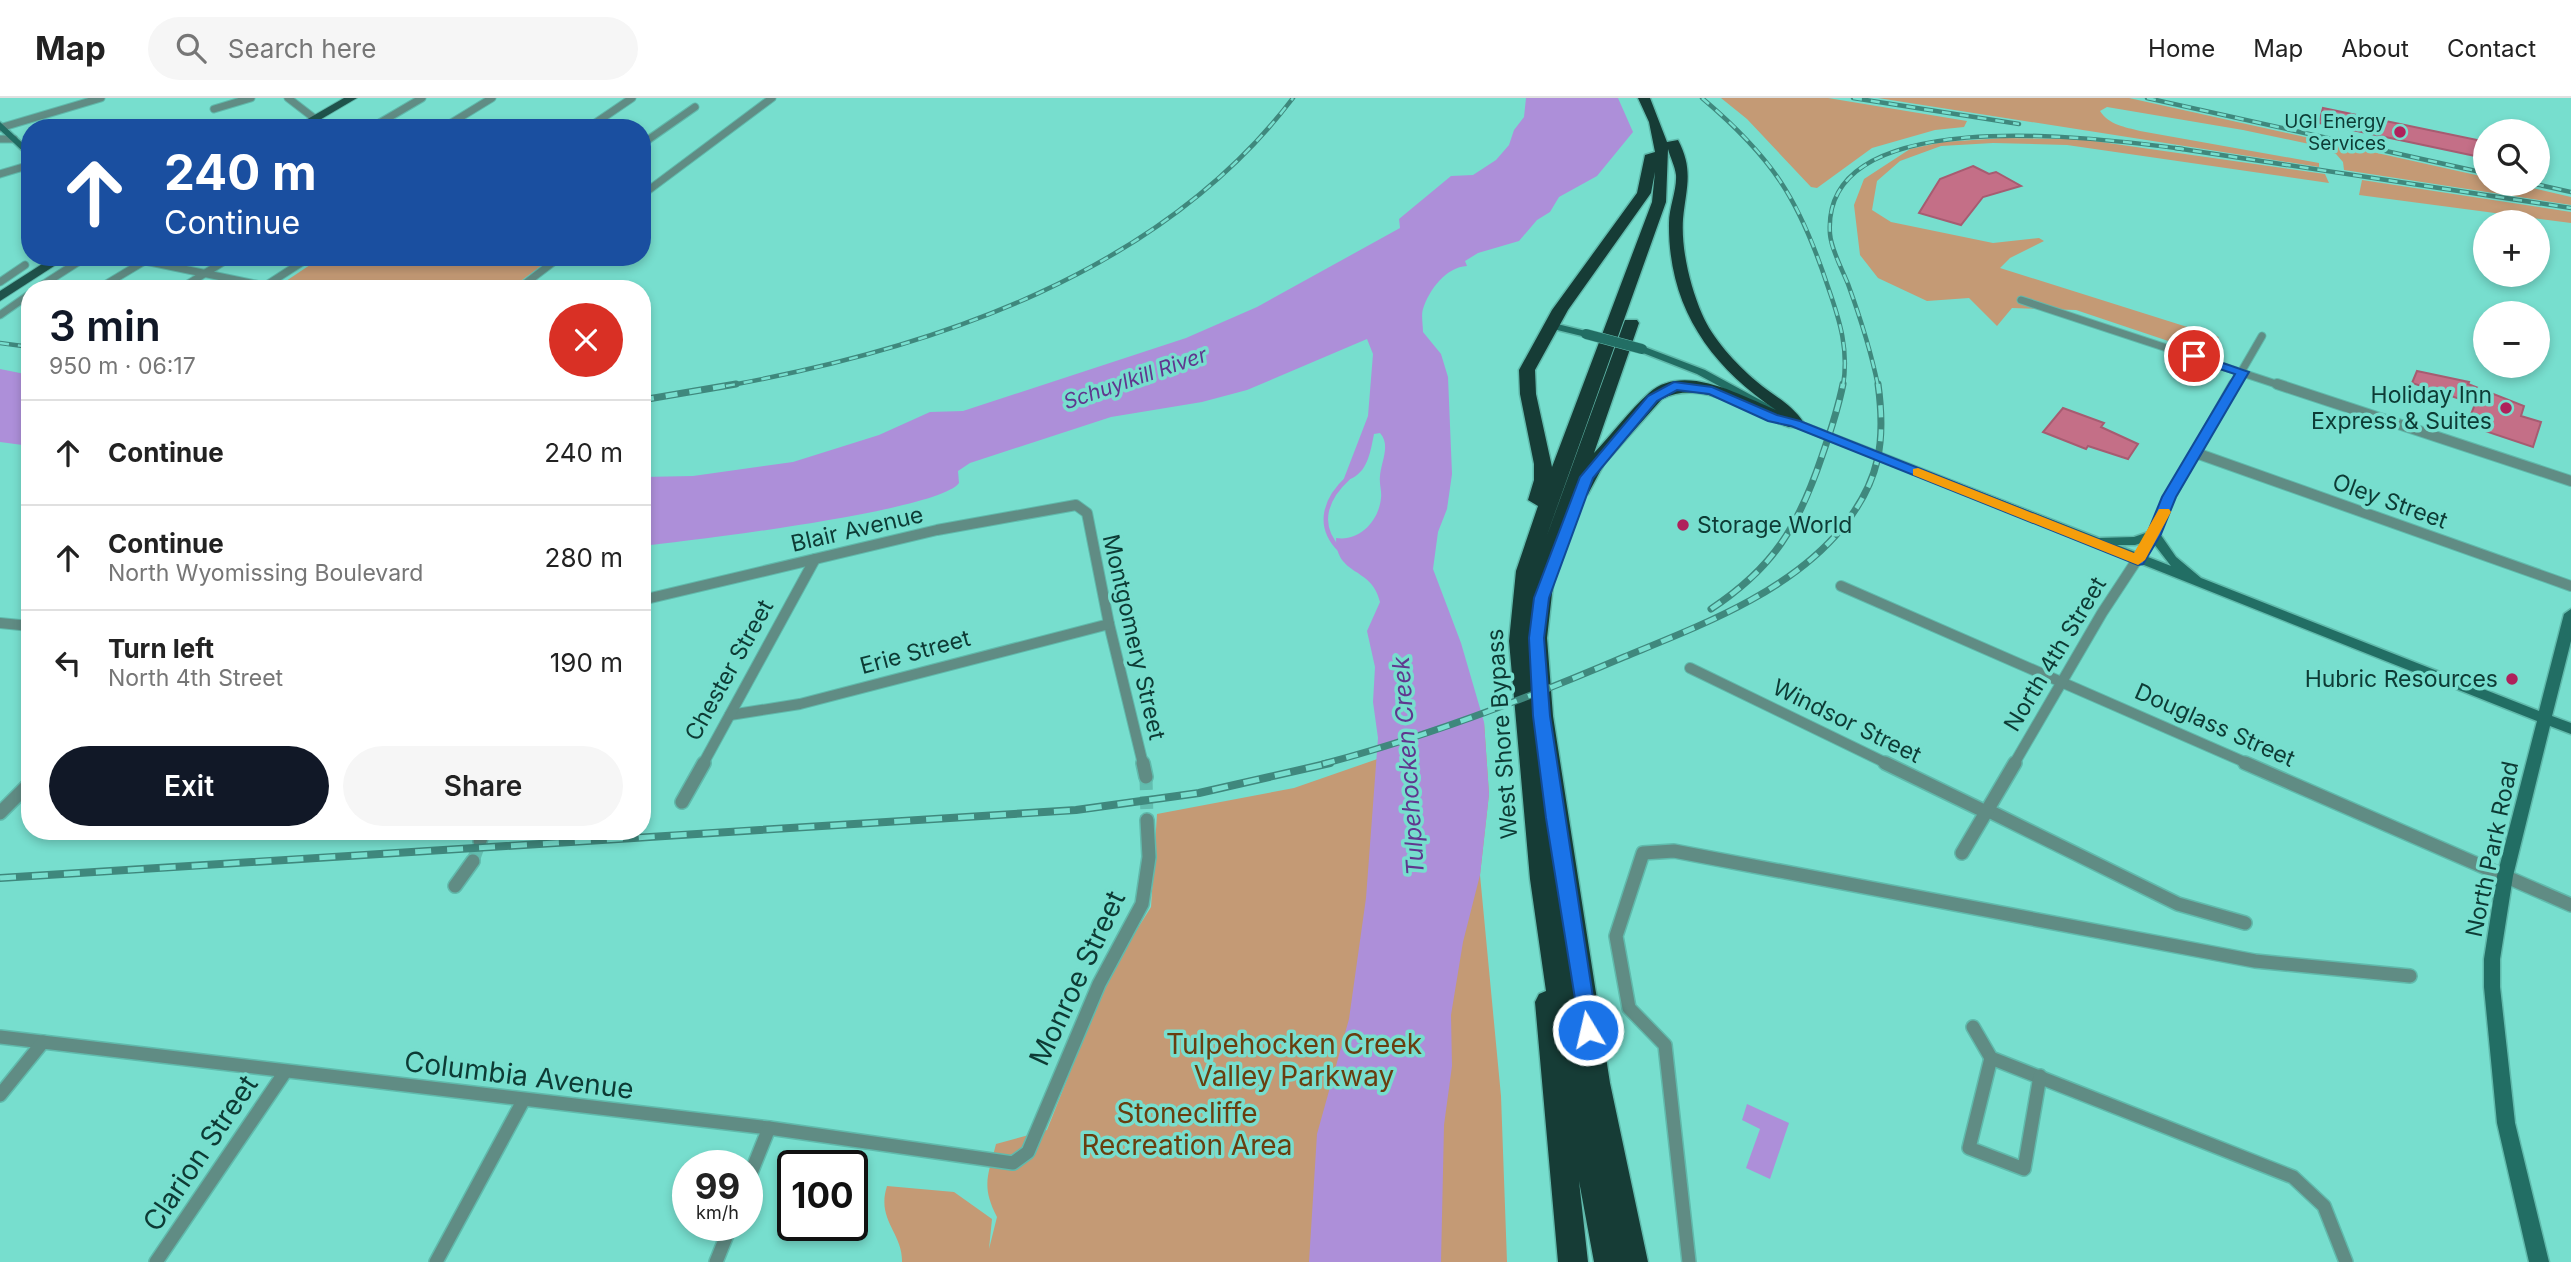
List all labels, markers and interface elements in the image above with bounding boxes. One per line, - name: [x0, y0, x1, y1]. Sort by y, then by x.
- search box: [148, 17, 638, 80]
- text: Map: [35, 28, 106, 68]
- icon: search: [172, 29, 210, 67]
- text: Search here: [228, 33, 376, 64]
- text: Home: [2148, 34, 2215, 63]
- text: Map: [2253, 34, 2303, 63]
- text: About: [2341, 34, 2409, 63]
- text: Contact: [2447, 34, 2536, 63]
- place label: UGI Energy Services: [2284, 110, 2386, 155]
- map controls: [2473, 119, 2550, 378]
- button: search: [2473, 119, 2550, 196]
- marker: UGI Energy Services: [2392, 124, 2408, 140]
- text: 240 m: [164, 143, 317, 202]
- icon: ahead: [49, 147, 140, 238]
- text: Continue: [164, 203, 300, 242]
- button: +: [2473, 210, 2550, 287]
- text: 3 min: [49, 300, 161, 351]
- button: −: [2473, 301, 2550, 378]
- button: close: [549, 303, 623, 377]
- pin: [2164, 326, 2224, 386]
- icon: arrive: [2175, 337, 2213, 375]
- water label: Schuylkill River: [1060, 341, 1211, 414]
- text: 950 m · 06:17: [49, 352, 196, 380]
- place label: Holiday Inn Express & Suites: [2311, 381, 2492, 435]
- marker: Holiday Inn Express & Suites: [2498, 400, 2514, 416]
- icon: ahead: [49, 434, 87, 472]
- text: Continue: [108, 437, 224, 468]
- text: 240 m: [544, 437, 623, 468]
- street label: Oley Street: [2329, 467, 2452, 535]
- street label: Blair Avenue: [788, 500, 926, 558]
- place label: Storage World: [1697, 511, 1852, 539]
- marker: Storage World: [1675, 517, 1691, 533]
- text: Continue: [108, 528, 224, 559]
- street label: Montgomery Street: [1097, 531, 1171, 743]
- icon: ahead: [49, 539, 87, 577]
- text: 280 m: [545, 542, 623, 573]
- text: North Wyomissing Boulevard: [108, 559, 423, 587]
- street label: North 4th Street: [1998, 571, 2112, 736]
- street label: Chester Street: [679, 594, 779, 745]
- street label: Erie Street: [857, 624, 974, 680]
- street label: West Shore Bypass: [1481, 628, 1523, 840]
- text: Turn left: [108, 633, 214, 664]
- icon: left: [49, 644, 87, 682]
- text: 190 m: [550, 647, 623, 678]
- water label: Tulpehocken Creek: [1386, 655, 1430, 876]
- text: North 4th Street: [108, 664, 283, 692]
- place label: Hubric Resources: [2305, 665, 2498, 693]
- marker: Hubric Resources: [2504, 671, 2520, 687]
- street label: Windsor Street: [1768, 673, 1926, 769]
- street label: Douglass Street: [2131, 677, 2300, 773]
- button: Exit: [49, 746, 329, 826]
- button: Share: [343, 746, 623, 826]
- street label: North Park Road: [2460, 759, 2524, 939]
- street label: Monroe Street: [1022, 885, 1132, 1071]
- position arrow: [1551, 993, 1625, 1067]
- park label: Tulpehocken Creek Valley Parkway: [1166, 1027, 1422, 1093]
- street label: Columbia Avenue: [402, 1044, 636, 1106]
- street label: Clarion Street: [135, 1068, 265, 1238]
- park label: Stonecliffe Recreation Area: [1081, 1096, 1293, 1162]
- speed limit sign: 100: [777, 1150, 868, 1241]
- text: 99: [695, 1165, 740, 1207]
- text: km/h: [696, 1202, 739, 1223]

